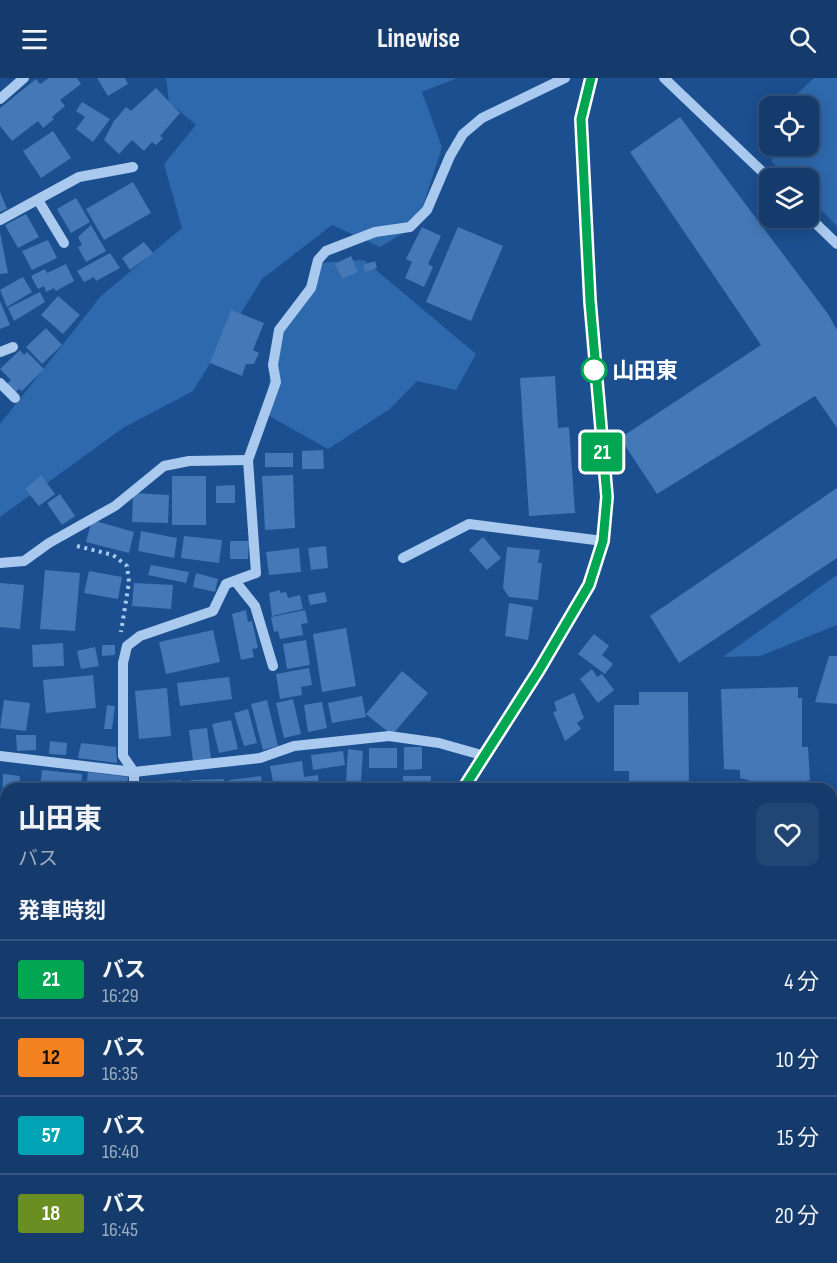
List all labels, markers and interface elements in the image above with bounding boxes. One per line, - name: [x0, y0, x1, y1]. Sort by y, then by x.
- icon: menu: [18, 23, 51, 56]
- text: Linewise: [377, 23, 460, 55]
- icon: search: [786, 23, 819, 56]
- map controls: [759, 96, 819, 228]
- button: locate: [759, 96, 819, 156]
- button: layers: [759, 168, 819, 228]
- marker: 山田東: [581, 357, 607, 383]
- place label: 山田東: [612, 358, 678, 385]
- line badge: 21: [575, 432, 629, 472]
- text: 21: [593, 440, 611, 465]
- text: 山田東: [18, 803, 102, 836]
- button: heart: [756, 803, 819, 866]
- text: バス: [18, 847, 58, 871]
- text: 発車時刻: [18, 898, 106, 925]
- text: バス: [102, 957, 146, 984]
- text: 21: [42, 967, 60, 992]
- text: 4 分: [784, 969, 819, 996]
- text: 16:29: [102, 984, 139, 1008]
- text: バス: [102, 1035, 146, 1062]
- text: 12: [42, 1045, 60, 1070]
- text: 10 分: [776, 1047, 819, 1074]
- text: 16:35: [102, 1062, 138, 1086]
- text: バス: [102, 1113, 146, 1140]
- text: 57: [42, 1123, 60, 1148]
- text: 15 分: [777, 1125, 819, 1152]
- text: 16:40: [102, 1140, 139, 1164]
- text: バス: [102, 1191, 146, 1218]
- text: 18: [42, 1201, 60, 1226]
- text: 20 分: [775, 1203, 819, 1230]
- text: 16:45: [102, 1218, 138, 1242]

